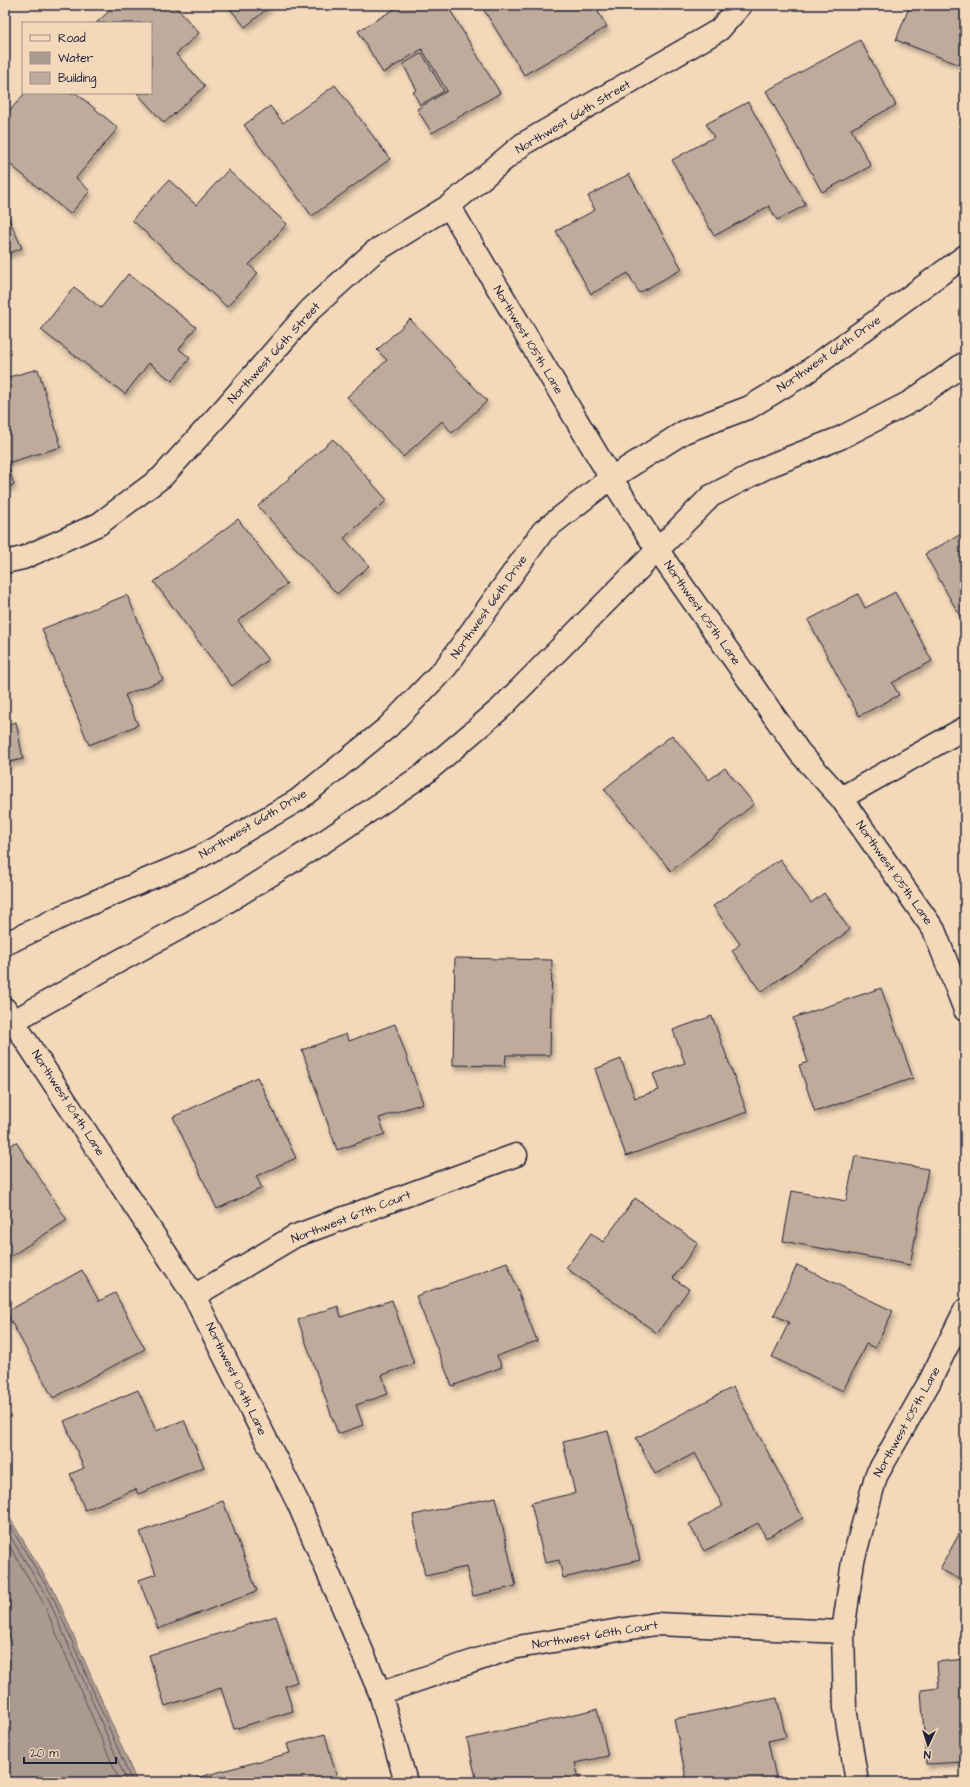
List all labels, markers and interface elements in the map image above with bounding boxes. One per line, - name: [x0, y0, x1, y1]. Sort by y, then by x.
- legend: [22, 22, 152, 94]
- text: Road: [58, 30, 86, 47]
- text: Water: [58, 50, 94, 67]
- text: Building: [58, 70, 96, 88]
- street label: Northwest 66th Street: [512, 76, 634, 158]
- street label: Northwest 105th Lane: [489, 283, 567, 398]
- street label: Northwest 66th Street: [224, 298, 324, 407]
- street label: Northwest 66th Drive: [774, 311, 885, 396]
- street label: Northwest 66th Drive: [447, 551, 532, 662]
- street label: Northwest 105th Lane: [660, 557, 745, 669]
- street label: Northwest 66th Drive: [196, 785, 311, 863]
- street label: Northwest 105th Lane: [852, 817, 937, 929]
- street label: Northwest 104th Lane: [27, 1047, 109, 1160]
- street label: Northwest 67th Court: [289, 1186, 413, 1248]
- street label: Northwest 104th Lane: [201, 1320, 271, 1439]
- street label: Northwest 105th Lane: [870, 1363, 945, 1480]
- street label: Northwest 68th Court: [531, 1617, 659, 1653]
- north arrow: [908, 1725, 948, 1765]
- scale bar: [24, 1739, 116, 1765]
- text: 20 m: [30, 1745, 59, 1762]
- text: N: [923, 1747, 931, 1762]

